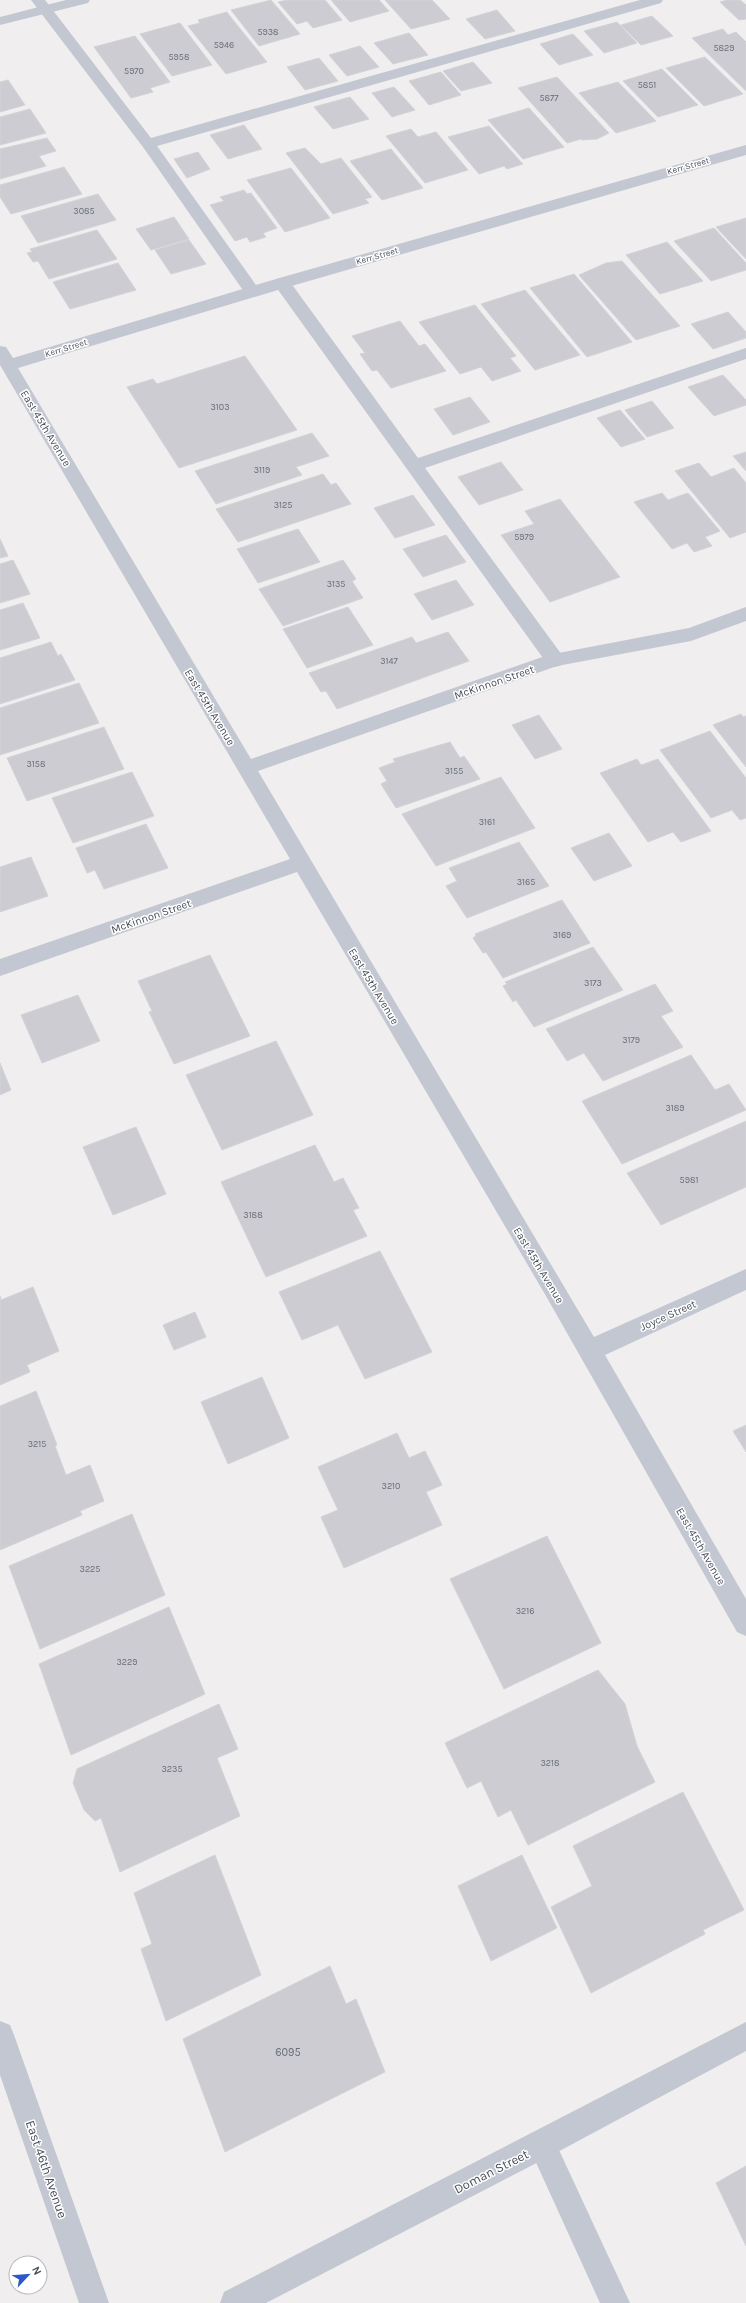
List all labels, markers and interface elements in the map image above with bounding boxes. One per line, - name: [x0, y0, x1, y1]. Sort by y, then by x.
- house number: 5938: [257, 27, 279, 37]
- house number: 5946: [214, 40, 234, 50]
- house number: 5829: [713, 43, 735, 53]
- house number: 5958: [169, 52, 190, 62]
- house number: 5970: [124, 66, 144, 76]
- house number: 5851: [638, 80, 656, 90]
- house number: 5877: [539, 93, 559, 103]
- street label: Kerr Street: [666, 155, 711, 177]
- house number: 3085: [73, 206, 95, 216]
- street label: Kerr Street: [355, 245, 400, 267]
- street label: Kerr Street: [44, 337, 89, 359]
- street label: East 45th Avenue: [18, 388, 74, 469]
- house number: 3103: [211, 402, 229, 412]
- house number: 3119: [254, 465, 270, 475]
- house number: 3125: [274, 500, 292, 510]
- house number: 5979: [514, 532, 534, 542]
- house number: 3135: [327, 579, 345, 589]
- house number: 3147: [380, 656, 399, 666]
- street label: McKinnon Street: [452, 663, 536, 702]
- street label: East 45th Avenue: [182, 667, 238, 748]
- house number: 3158: [27, 759, 46, 769]
- house number: 3155: [445, 766, 463, 776]
- house number: 3161: [479, 817, 495, 827]
- house number: 3165: [517, 877, 535, 887]
- street label: McKinnon Street: [109, 897, 193, 936]
- house number: 3169: [553, 930, 571, 940]
- street label: East 45th Avenue: [346, 946, 402, 1027]
- house number: 3173: [584, 978, 602, 988]
- house number: 3179: [622, 1035, 640, 1045]
- house number: 3189: [665, 1103, 685, 1113]
- house number: 5981: [680, 1175, 698, 1185]
- house number: 3188: [243, 1210, 263, 1220]
- street label: East 45th Avenue: [511, 1225, 567, 1306]
- street label: Joyce Street: [638, 1297, 698, 1334]
- house number: 3215: [28, 1439, 46, 1449]
- house number: 3210: [382, 1481, 400, 1491]
- street label: East 45th Avenue: [673, 1505, 728, 1587]
- house number: 3225: [80, 1564, 100, 1574]
- house number: 3216: [516, 1606, 534, 1616]
- house number: 3229: [117, 1657, 137, 1667]
- house number: 3218: [540, 1758, 560, 1768]
- house number: 3235: [162, 1764, 182, 1774]
- house number: 6095: [275, 2046, 301, 2059]
- street label: East 46th Avenue: [23, 2118, 70, 2220]
- street label: Doman Street: [451, 2146, 531, 2197]
- north arrow: [8, 2255, 48, 2295]
- text: N: [29, 2264, 44, 2277]

